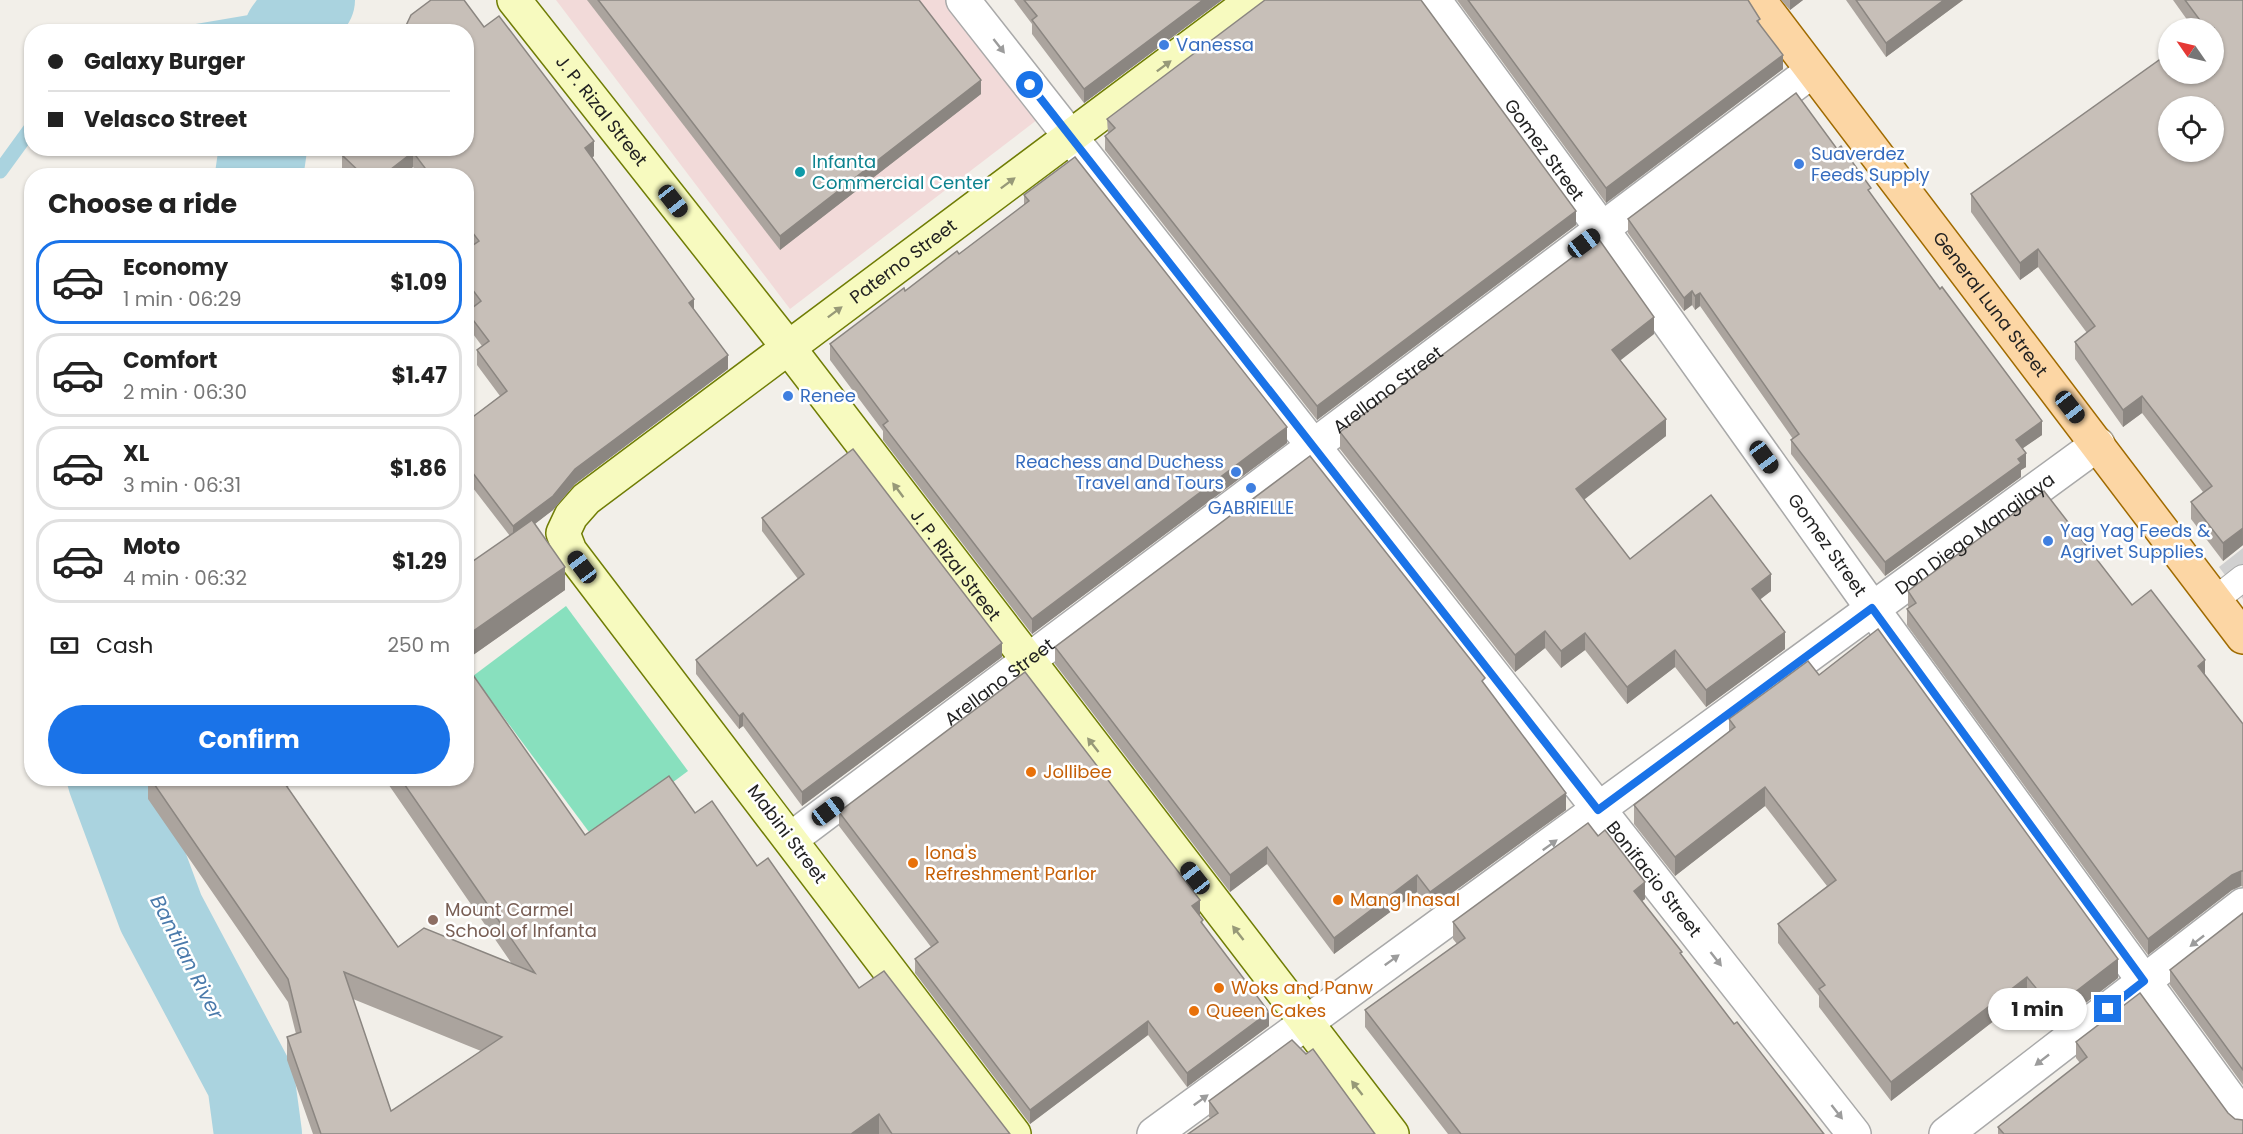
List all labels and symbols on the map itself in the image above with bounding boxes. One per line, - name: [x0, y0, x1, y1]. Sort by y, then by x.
- north arrow: [2158, 18, 2224, 84]
- place label: Vanessa: [1176, 32, 1254, 57]
- one-way arrow: [993, 38, 1006, 54]
- marker: Vanessa: [1157, 38, 1171, 52]
- street label: J. P. Rizal Street: [550, 50, 653, 171]
- one-way arrow: [1157, 61, 1172, 73]
- route start: [1016, 71, 1043, 98]
- street label: Gomez Street: [1499, 93, 1590, 206]
- place label: Suaverdez Feeds Supply: [1811, 141, 1930, 187]
- place label: Infanta Commercial Center: [812, 149, 990, 195]
- marker: Suaverdez Feeds Supply: [1792, 157, 1806, 171]
- marker: Infanta Commercial Center: [793, 165, 807, 179]
- one-way arrow: [1000, 177, 1016, 189]
- car: [655, 181, 691, 221]
- street label: Paterno Street: [844, 213, 962, 309]
- car: [1564, 225, 1604, 261]
- street label: General Luna Street: [1927, 226, 2054, 382]
- one-way arrow: [826, 306, 842, 318]
- street label: Arellano Street: [1328, 340, 1448, 439]
- place label: Renee: [800, 383, 856, 408]
- car: [2052, 387, 2088, 427]
- marker: Renee: [781, 389, 795, 403]
- car: [1746, 437, 1782, 477]
- place label: Reachess and Duchess Travel and Tours: [1015, 449, 1224, 495]
- marker: Reachess and Duchess Travel and Tours: [1229, 465, 1243, 479]
- street label: Don Diego Mangilaya: [1890, 467, 2060, 600]
- marker: GABRIELLE: [1244, 481, 1258, 495]
- one-way arrow: [892, 483, 904, 499]
- street label: Gomez Street: [1782, 488, 1873, 601]
- place label: GABRIELLE: [1208, 495, 1294, 520]
- street label: J. P. Rizal Street: [905, 504, 1007, 626]
- place label: Yag Yag Feeds & Agrivet Supplies: [2060, 518, 2211, 564]
- marker: Yag Yag Feeds & Agrivet Supplies: [2041, 534, 2055, 548]
- car: [564, 547, 600, 587]
- street label: Arellano Street: [939, 632, 1059, 731]
- one-way arrow: [1087, 737, 1100, 753]
- place label: Jollibee: [1043, 759, 1112, 784]
- marker: Jollibee: [1024, 765, 1038, 779]
- street label: Mabini Street: [742, 779, 833, 888]
- car: [808, 793, 848, 829]
- street label: Bonifacio Street: [1601, 816, 1708, 942]
- one-way arrow: [1541, 839, 1557, 851]
- place label: Iona's Refreshment Parlor: [925, 840, 1097, 886]
- marker: Iona's Refreshment Parlor: [906, 856, 920, 870]
- car: [1177, 858, 1213, 898]
- place label: Mang Inasal: [1350, 887, 1460, 912]
- water label: Bantilan River: [144, 890, 231, 1024]
- marker: Mang Inasal: [1331, 893, 1345, 907]
- place label: Mount Carmel School of Infanta: [445, 897, 597, 943]
- marker: Mount Carmel School of Infanta: [426, 913, 440, 927]
- one-way arrow: [1231, 925, 1244, 941]
- one-way arrow: [2189, 934, 2204, 946]
- one-way arrow: [1709, 951, 1722, 967]
- one-way arrow: [1384, 954, 1400, 966]
- place label: Woks and Panw: [1231, 975, 1373, 1000]
- marker: Woks and Panw: [1212, 981, 1226, 995]
- callout: 1 min: [1988, 988, 2087, 1030]
- route end: [2094, 995, 2121, 1022]
- place label: Queen Cakes: [1206, 998, 1326, 1023]
- marker: Queen Cakes: [1187, 1004, 1201, 1018]
- one-way arrow: [2034, 1053, 2050, 1066]
- one-way arrow: [1351, 1080, 1363, 1095]
- one-way arrow: [1194, 1094, 1209, 1106]
- one-way arrow: [1830, 1104, 1843, 1120]

